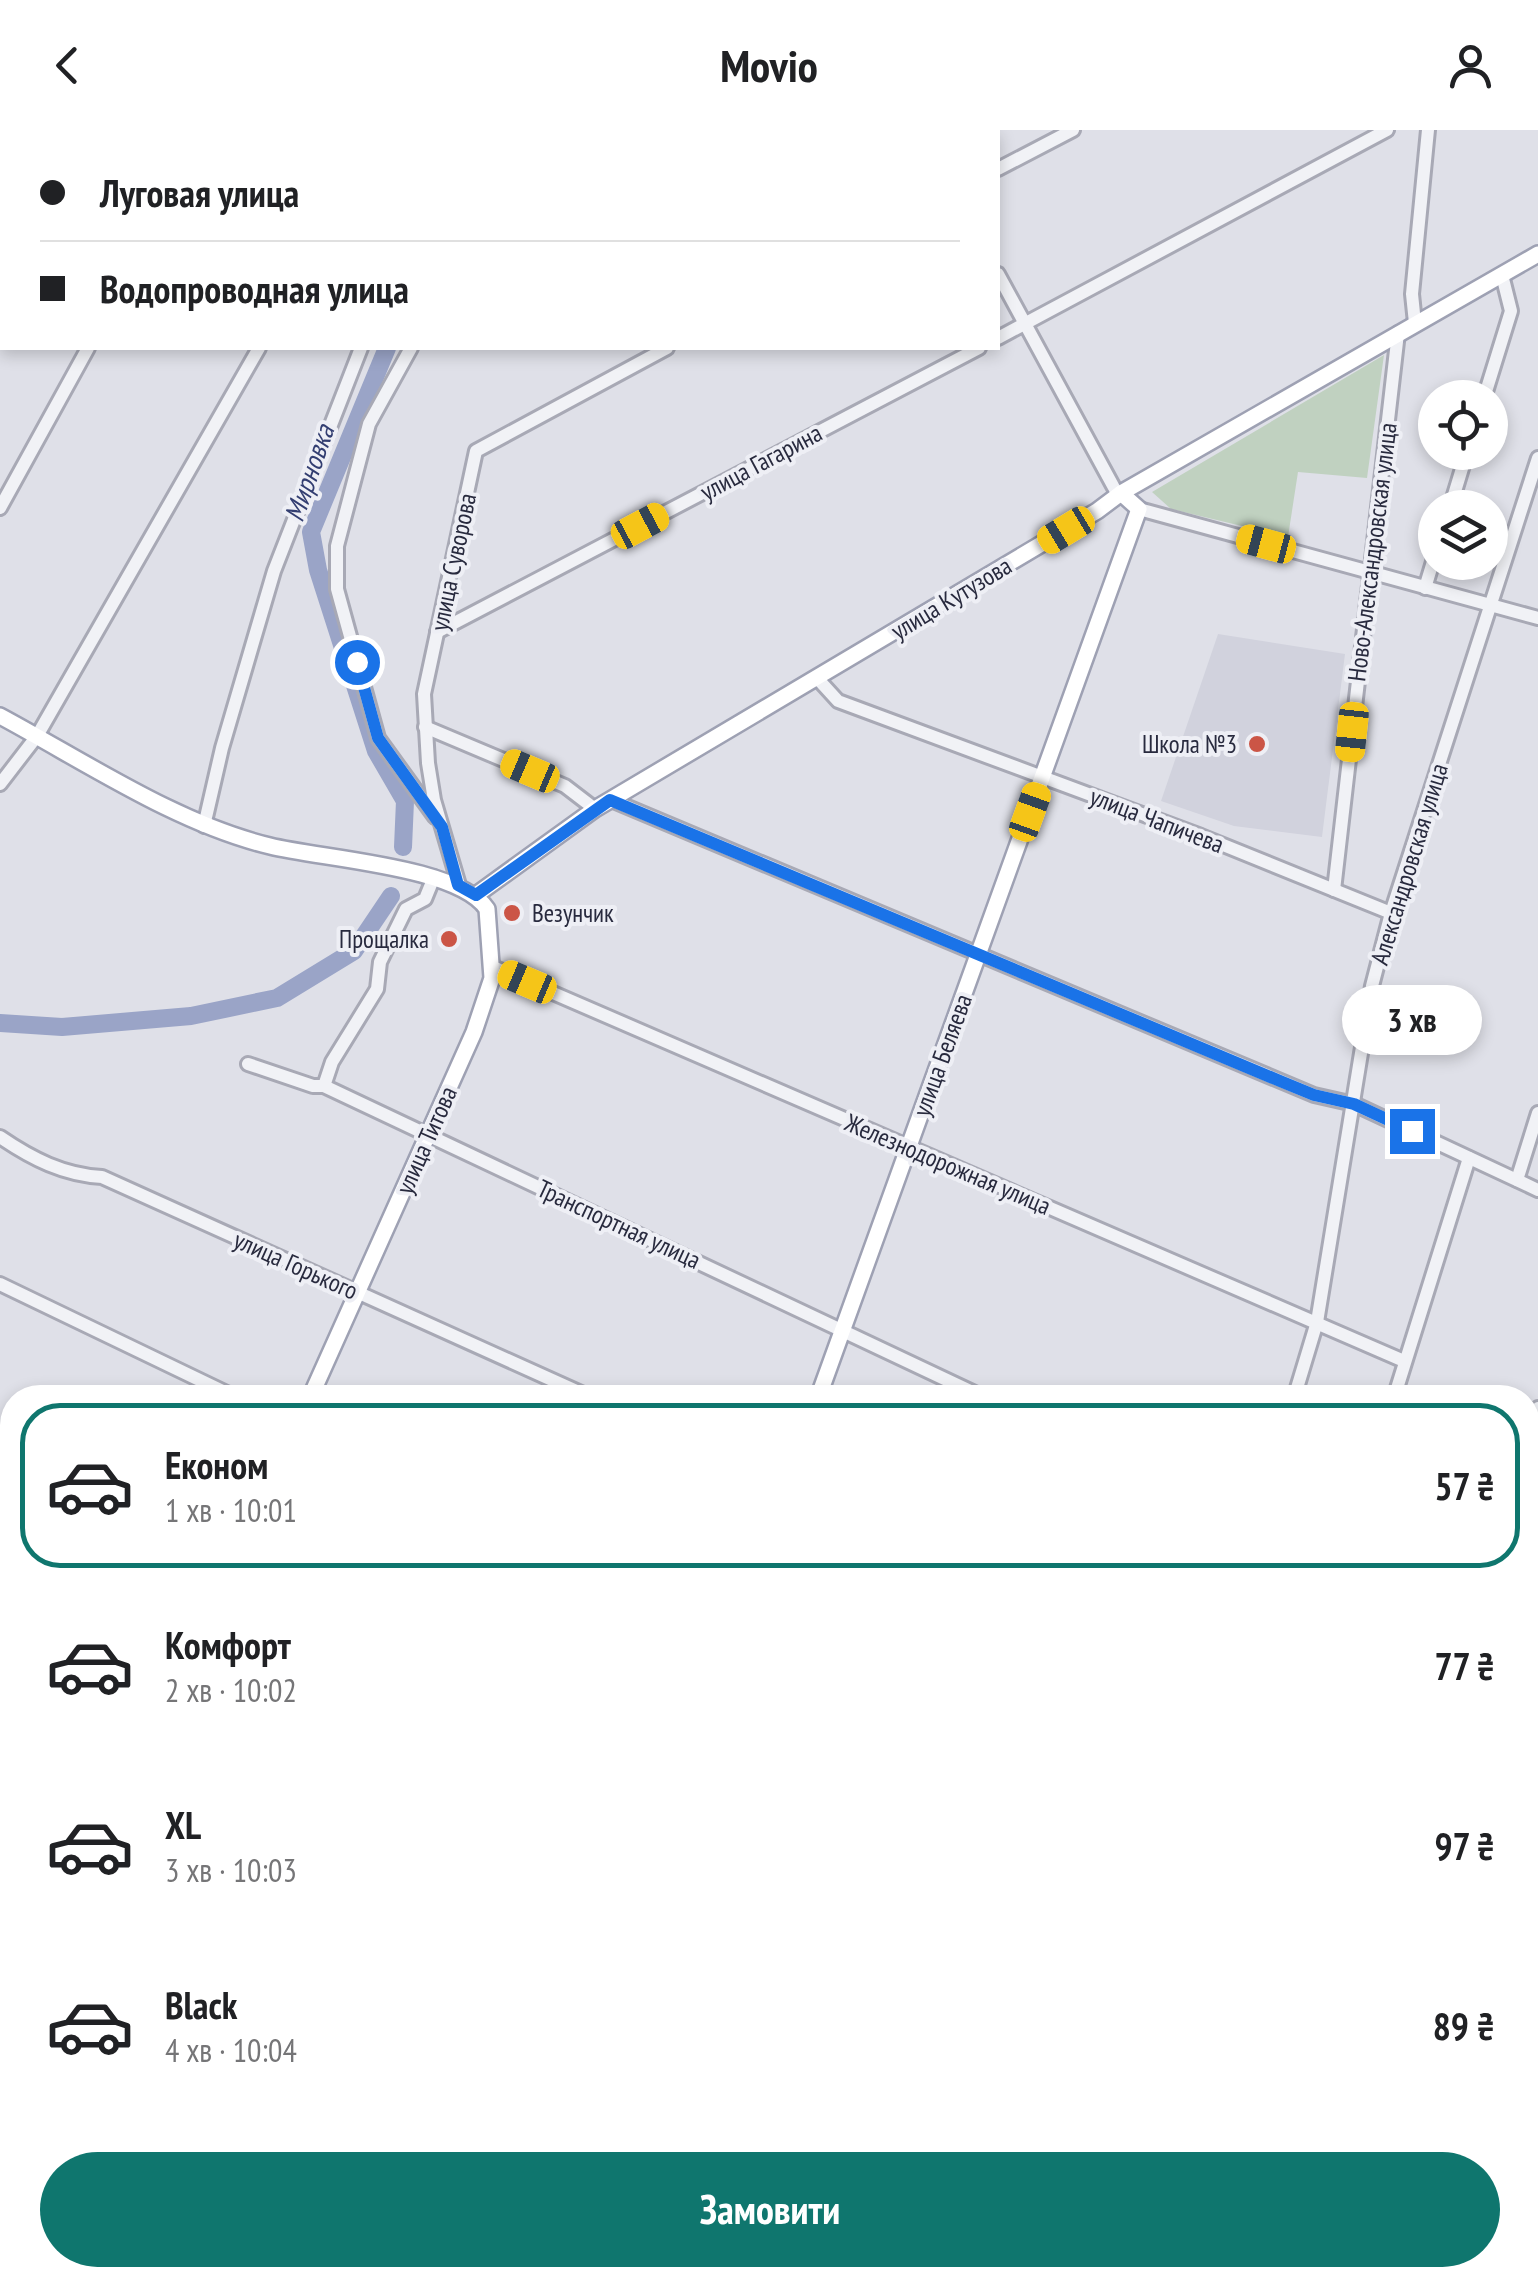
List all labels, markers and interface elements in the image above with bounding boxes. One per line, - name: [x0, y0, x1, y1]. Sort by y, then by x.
- text: Movio: [720, 36, 818, 94]
- icon: back: [40, 38, 95, 93]
- icon: person: [1443, 38, 1498, 93]
- text: Луговая улица: [100, 168, 299, 217]
- text: Водопроводная улица: [100, 264, 409, 313]
- map controls: [1418, 380, 1508, 580]
- button: locate: [1418, 380, 1508, 470]
- street label: улица Гагарина: [695, 417, 827, 507]
- water label: Мирновка: [275, 418, 343, 526]
- street label: Ново-Александровская улица: [1340, 421, 1404, 683]
- street label: улица Суворова: [423, 490, 483, 634]
- button: layers: [1418, 490, 1508, 580]
- car: [606, 499, 674, 553]
- car: [1033, 502, 1099, 558]
- car: [1233, 522, 1299, 566]
- street label: улица Кутузова: [885, 549, 1017, 647]
- route start: [335, 640, 380, 685]
- car: [1334, 701, 1370, 763]
- place label: Школа №3: [1142, 728, 1237, 760]
- marker: Школа №3: [1246, 733, 1268, 755]
- car: [497, 745, 563, 797]
- street label: Александровская улица: [1363, 759, 1455, 969]
- car: [1006, 779, 1054, 845]
- street label: улица Чапичева: [1086, 780, 1228, 860]
- place label: Везунчик: [532, 897, 614, 929]
- marker: Везунчик: [501, 902, 523, 924]
- place label: Прощалка: [339, 923, 429, 955]
- marker: Прощалка: [438, 928, 460, 950]
- car: [494, 956, 560, 1008]
- callout: 3 хв: [1342, 986, 1482, 1056]
- street label: улица Беляева: [905, 989, 979, 1121]
- text: 3 хв: [1387, 999, 1437, 1041]
- street label: улица Титова: [388, 1081, 464, 1199]
- street label: Железнодорожная улица: [839, 1106, 1056, 1222]
- route end: [1390, 1109, 1435, 1154]
- street label: Транспортная улица: [532, 1172, 706, 1276]
- street label: улица Горького: [229, 1223, 363, 1307]
- text: Економ: [165, 1440, 268, 1489]
- icon: car: [45, 1441, 135, 1531]
- text: 57 ₴: [1434, 1461, 1495, 1510]
- text: 1 хв · 10:01: [165, 1489, 297, 1531]
- text: Комфорт: [165, 1620, 291, 1669]
- icon: car: [45, 1621, 135, 1711]
- text: 77 ₴: [1434, 1641, 1495, 1690]
- text: 2 хв · 10:02: [165, 1669, 297, 1711]
- text: XL: [165, 1800, 201, 1849]
- icon: car: [45, 1801, 135, 1891]
- text: 97 ₴: [1434, 1821, 1495, 1870]
- text: 3 хв · 10:03: [165, 1849, 297, 1891]
- text: Black: [165, 1980, 238, 2029]
- icon: car: [45, 1981, 135, 2071]
- text: 89 ₴: [1433, 2001, 1495, 2050]
- text: 4 хв · 10:04: [165, 2029, 297, 2071]
- button: Замовити: [40, 2152, 1500, 2267]

